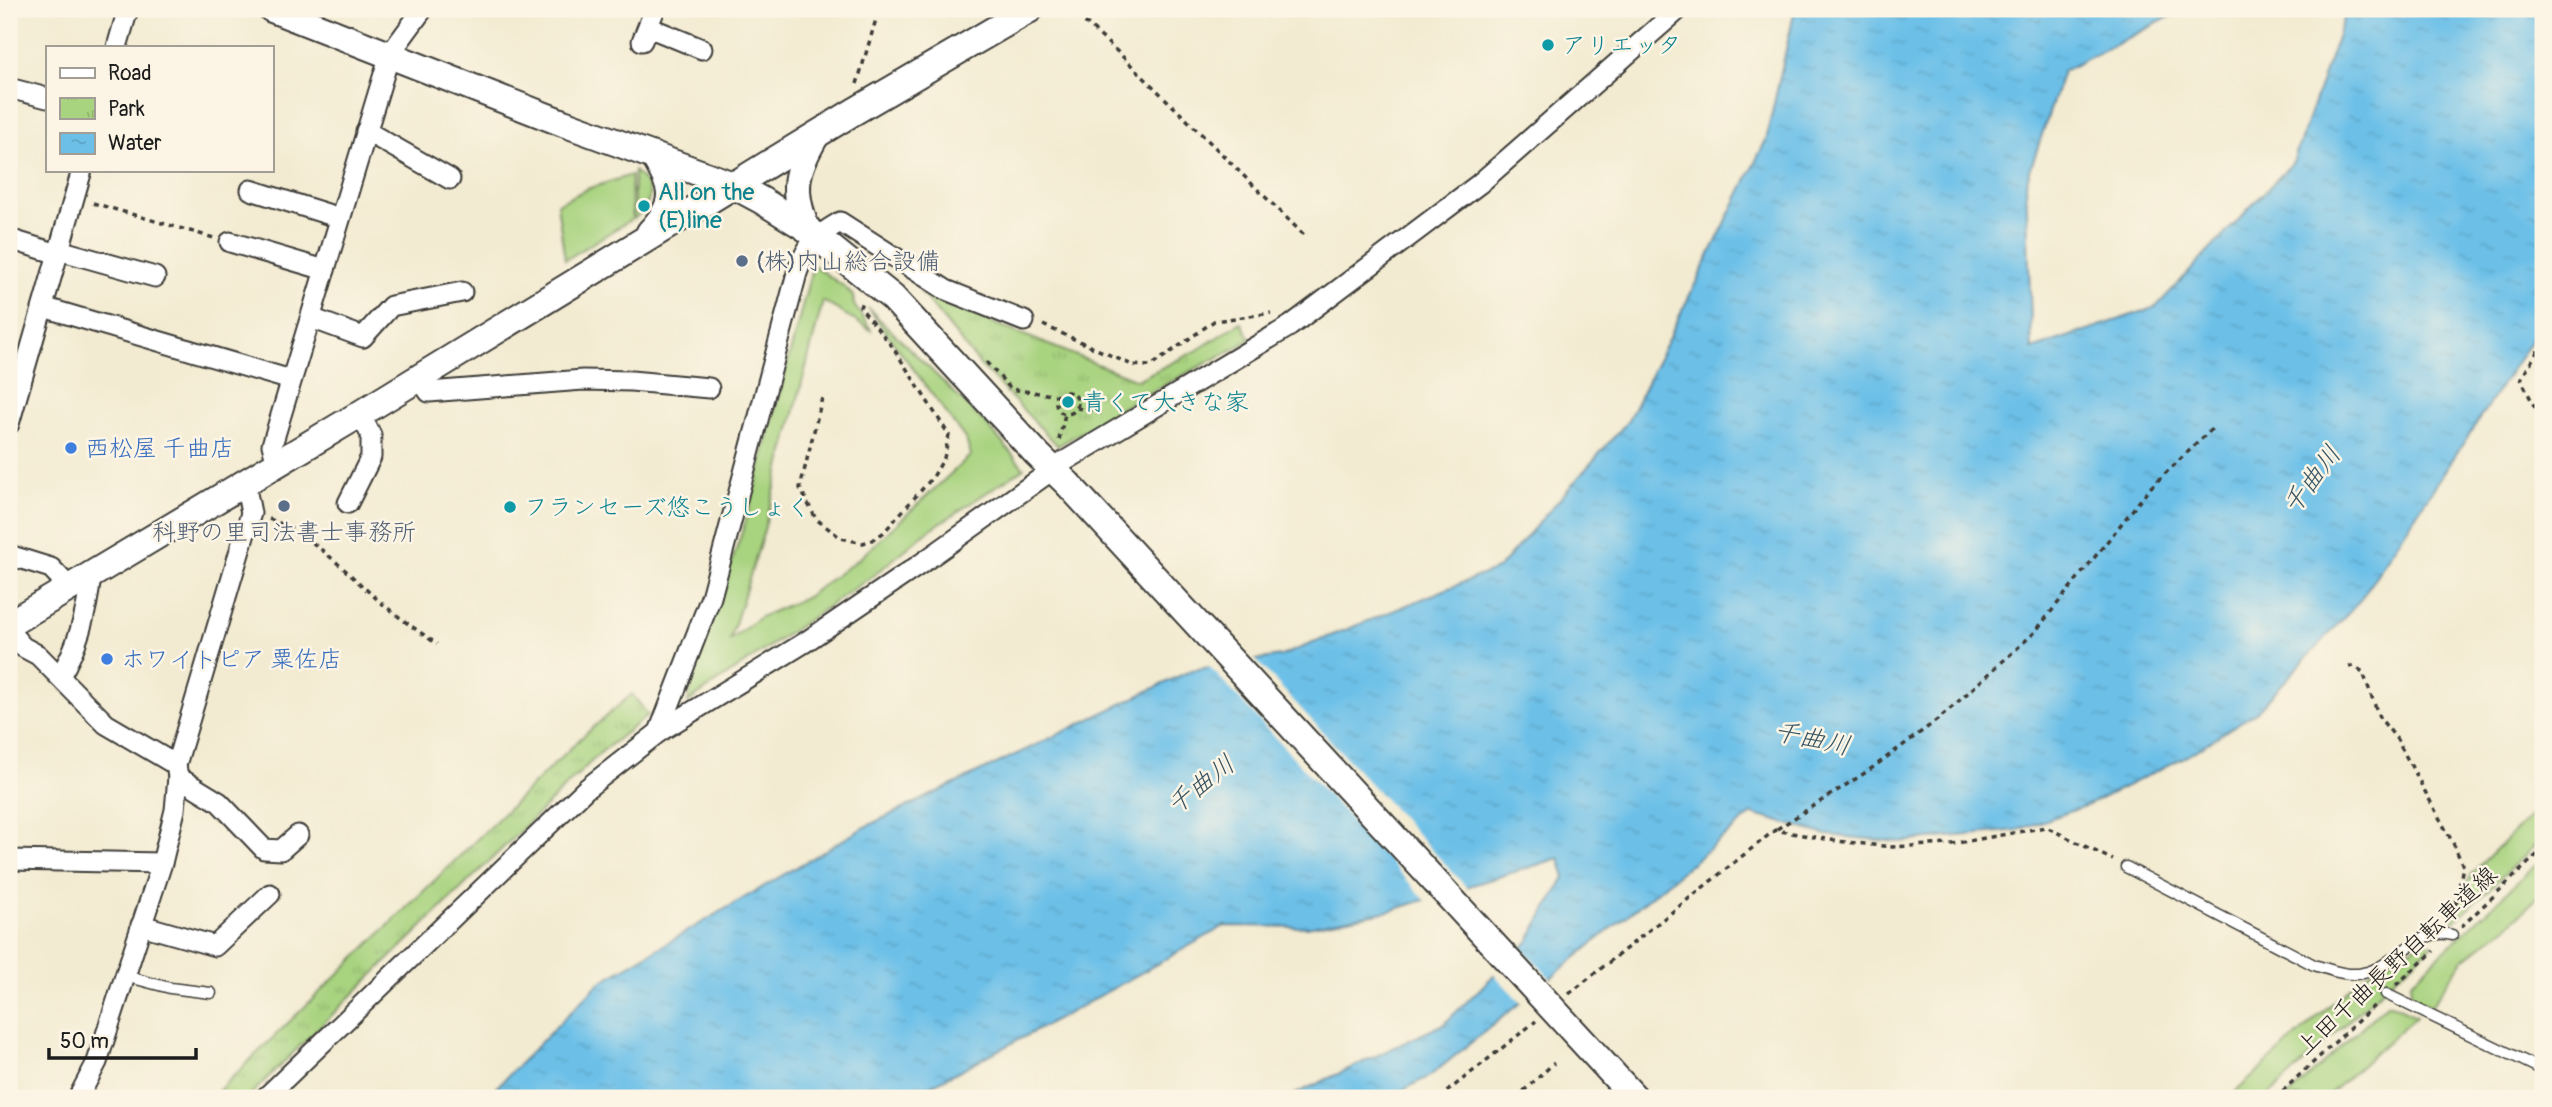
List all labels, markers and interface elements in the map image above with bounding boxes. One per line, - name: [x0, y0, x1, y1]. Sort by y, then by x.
- place label: アリエッタ: [1562, 31, 1682, 60]
- marker: アリエッタ: [1540, 37, 1556, 53]
- legend: [46, 46, 273, 172]
- text: Road: [108, 60, 152, 87]
- text: Park: [108, 96, 145, 123]
- text: Water: [108, 130, 162, 157]
- place label: All on the (E)line: [658, 178, 755, 235]
- marker: All on the (E)line: [636, 198, 652, 214]
- place label: (株)内山総合設備: [756, 247, 940, 276]
- marker: (株)内山総合設備: [734, 253, 750, 269]
- place label: 青くて大きな家: [1082, 388, 1249, 417]
- marker: 青くて大きな家: [1060, 394, 1076, 410]
- place label: 西松屋 千曲店: [85, 434, 234, 463]
- water label: 千曲川: [2276, 439, 2348, 521]
- marker: 西松屋 千曲店: [63, 440, 79, 456]
- place label: フランセーズ悠こうしょく: [524, 493, 811, 522]
- marker: 科野の里司法書士事務所: [276, 498, 292, 514]
- marker: フランセーズ悠こうしょく: [502, 499, 518, 515]
- place label: 科野の里司法書士事務所: [152, 518, 416, 547]
- place label: ホワイトピア 粟佐店: [121, 645, 342, 674]
- marker: ホワイトピア 粟佐店: [99, 651, 115, 667]
- water label: 千曲川: [1771, 715, 1853, 763]
- water label: 千曲川: [1160, 748, 1242, 822]
- street label: 上田千曲長野自転車道線: [2291, 860, 2503, 1062]
- scale bar: [49, 1016, 196, 1060]
- text: 50 m: [60, 1028, 109, 1055]

